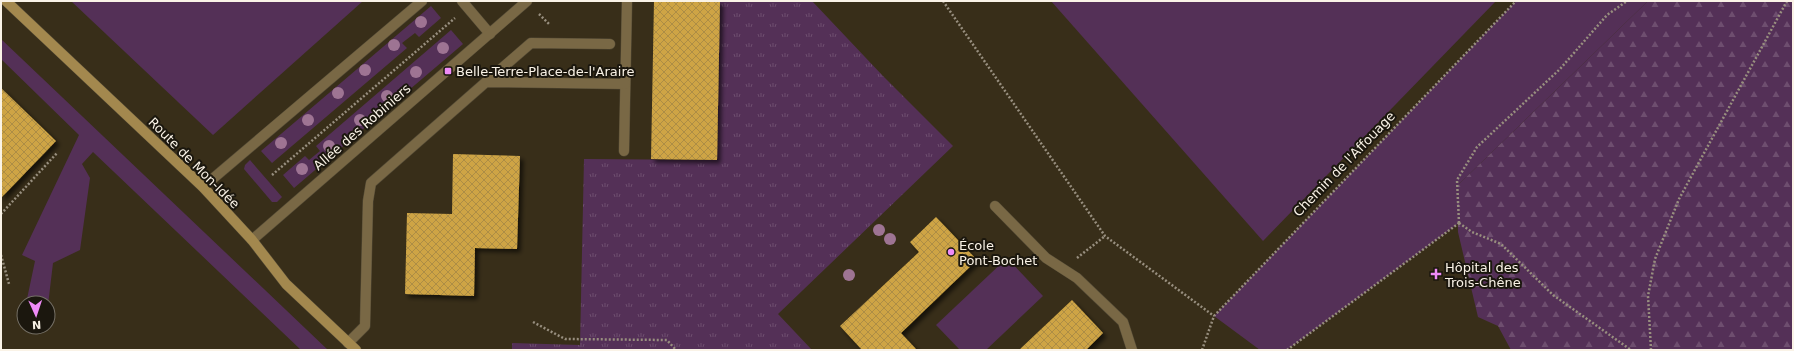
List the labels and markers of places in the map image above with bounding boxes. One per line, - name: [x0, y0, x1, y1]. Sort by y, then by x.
- place label: Belle-Terre-Place-de-l'Araire: [456, 64, 634, 79]
- marker: Belle-Terre-Place-de-l'Araire: [443, 66, 453, 76]
- place label: École Pont-Bochet: [959, 238, 1037, 268]
- marker: École Pont-Bochet: [946, 247, 956, 257]
- place label: Hôpital des Trois-Chêne: [1444, 260, 1521, 290]
- marker: Hôpital des Trois-Chêne: [1430, 268, 1442, 280]

